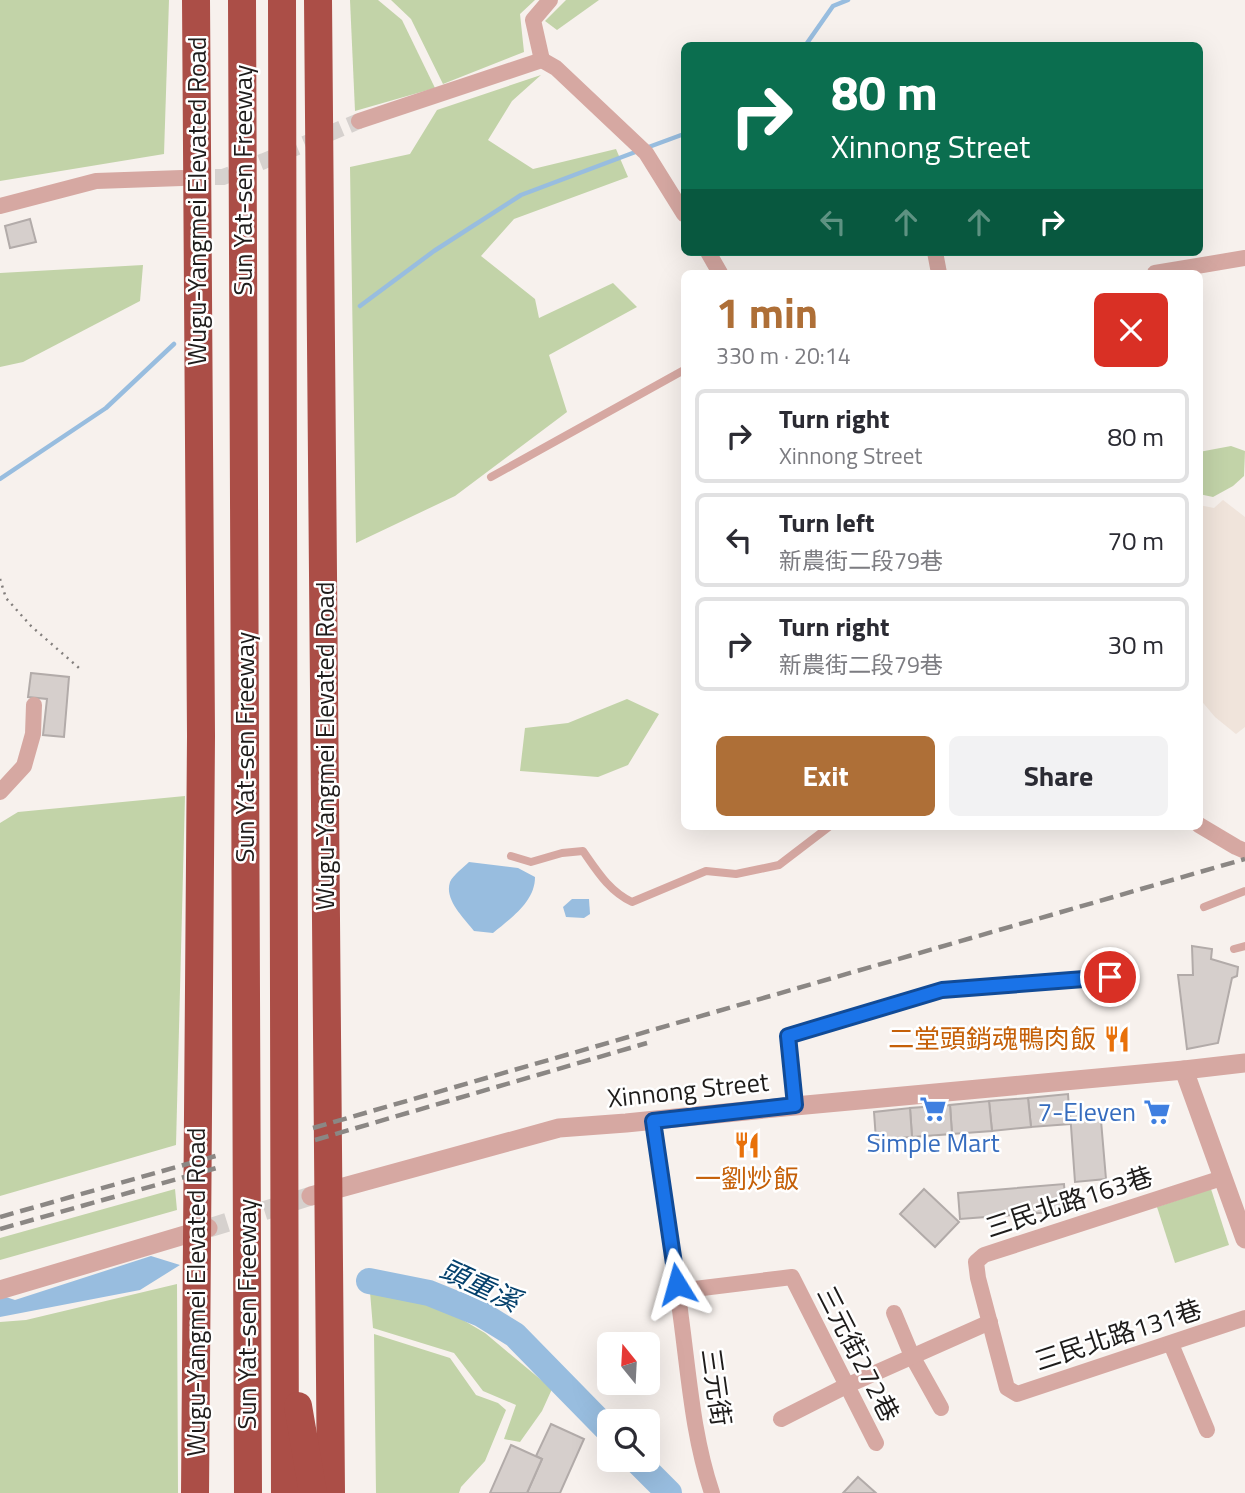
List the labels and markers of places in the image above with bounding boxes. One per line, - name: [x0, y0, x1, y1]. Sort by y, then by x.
- pin: [1080, 947, 1140, 1007]
- place label: 二堂頭銷魂鴨肉飯: [888, 1019, 1096, 1058]
- restaurant icon: 二堂頭銷魂鴨肉飯: [1102, 1024, 1132, 1054]
- place label: 7-Eleven: [1037, 1092, 1136, 1131]
- supermarket icon: Simple Mart: [918, 1094, 948, 1124]
- supermarket icon: 7-Eleven: [1142, 1097, 1172, 1127]
- place label: Simple Mart: [866, 1123, 1000, 1162]
- restaurant icon: 一劉炒飯: [732, 1130, 762, 1160]
- place label: 一劉炒飯: [695, 1159, 799, 1198]

